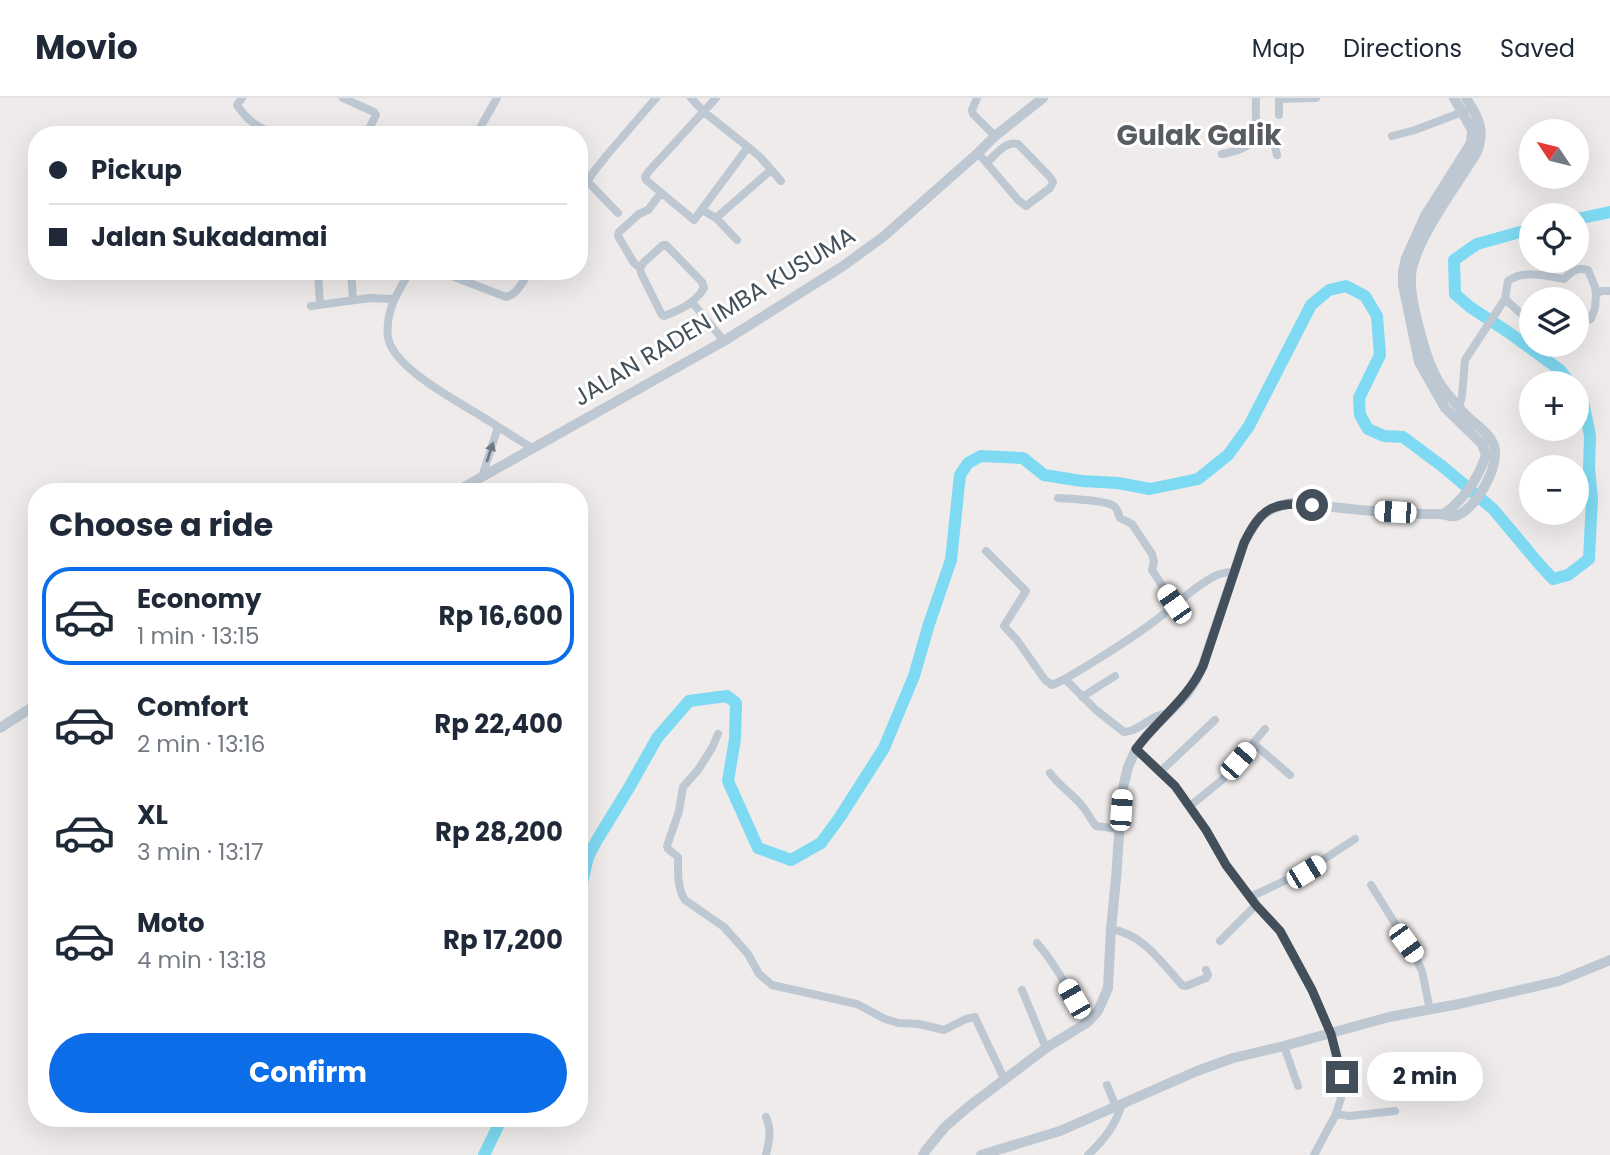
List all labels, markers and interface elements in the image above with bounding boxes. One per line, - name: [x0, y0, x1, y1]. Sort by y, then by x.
- text: Movio: [35, 24, 138, 71]
- text: Map: [1252, 32, 1305, 65]
- text: Directions: [1343, 32, 1462, 65]
- text: Saved: [1500, 32, 1575, 65]
- district label: Gulak Galik: [1117, 116, 1282, 155]
- north arrow: [1519, 119, 1589, 189]
- map controls: [1519, 119, 1589, 525]
- text: Pickup: [91, 152, 182, 188]
- button: locate: [1519, 203, 1589, 273]
- text: Jalan Sukadamai: [91, 219, 327, 255]
- street label: JALAN RADEN IMBA KUSUMA: [567, 219, 861, 413]
- button: layers: [1519, 287, 1589, 357]
- button: +: [1519, 371, 1589, 441]
- one-way arrow: [485, 441, 496, 462]
- button: −: [1519, 455, 1589, 525]
- route start: [1296, 489, 1328, 521]
- car: [1374, 500, 1417, 524]
- text: Choose a ride: [49, 502, 273, 547]
- text: Economy: [137, 581, 261, 617]
- car: [1154, 581, 1195, 627]
- icon: car: [53, 585, 116, 648]
- text: Rp 16,600: [439, 598, 563, 634]
- text: 1 min · 13:15: [137, 620, 259, 652]
- text: Comfort: [137, 689, 249, 725]
- icon: car: [53, 693, 116, 756]
- text: Rp 22,400: [434, 706, 563, 742]
- text: 2 min · 13:16: [137, 728, 265, 760]
- car: [1217, 738, 1260, 784]
- car: [1110, 788, 1133, 832]
- text: XL: [137, 797, 168, 833]
- icon: car: [53, 801, 116, 864]
- text: Rp 28,200: [435, 814, 563, 850]
- text: 3 min · 13:17: [137, 836, 264, 868]
- car: [1283, 852, 1330, 892]
- text: Moto: [137, 905, 205, 941]
- icon: car: [53, 909, 116, 972]
- car: [1386, 920, 1427, 966]
- text: Rp 17,200: [443, 922, 563, 958]
- text: 4 min · 13:18: [137, 944, 267, 976]
- car: [1055, 976, 1094, 1022]
- button: Confirm: [49, 1033, 567, 1113]
- callout: 2 min: [1366, 1052, 1482, 1102]
- text: 2 min: [1393, 1060, 1457, 1092]
- route end: [1326, 1061, 1358, 1093]

